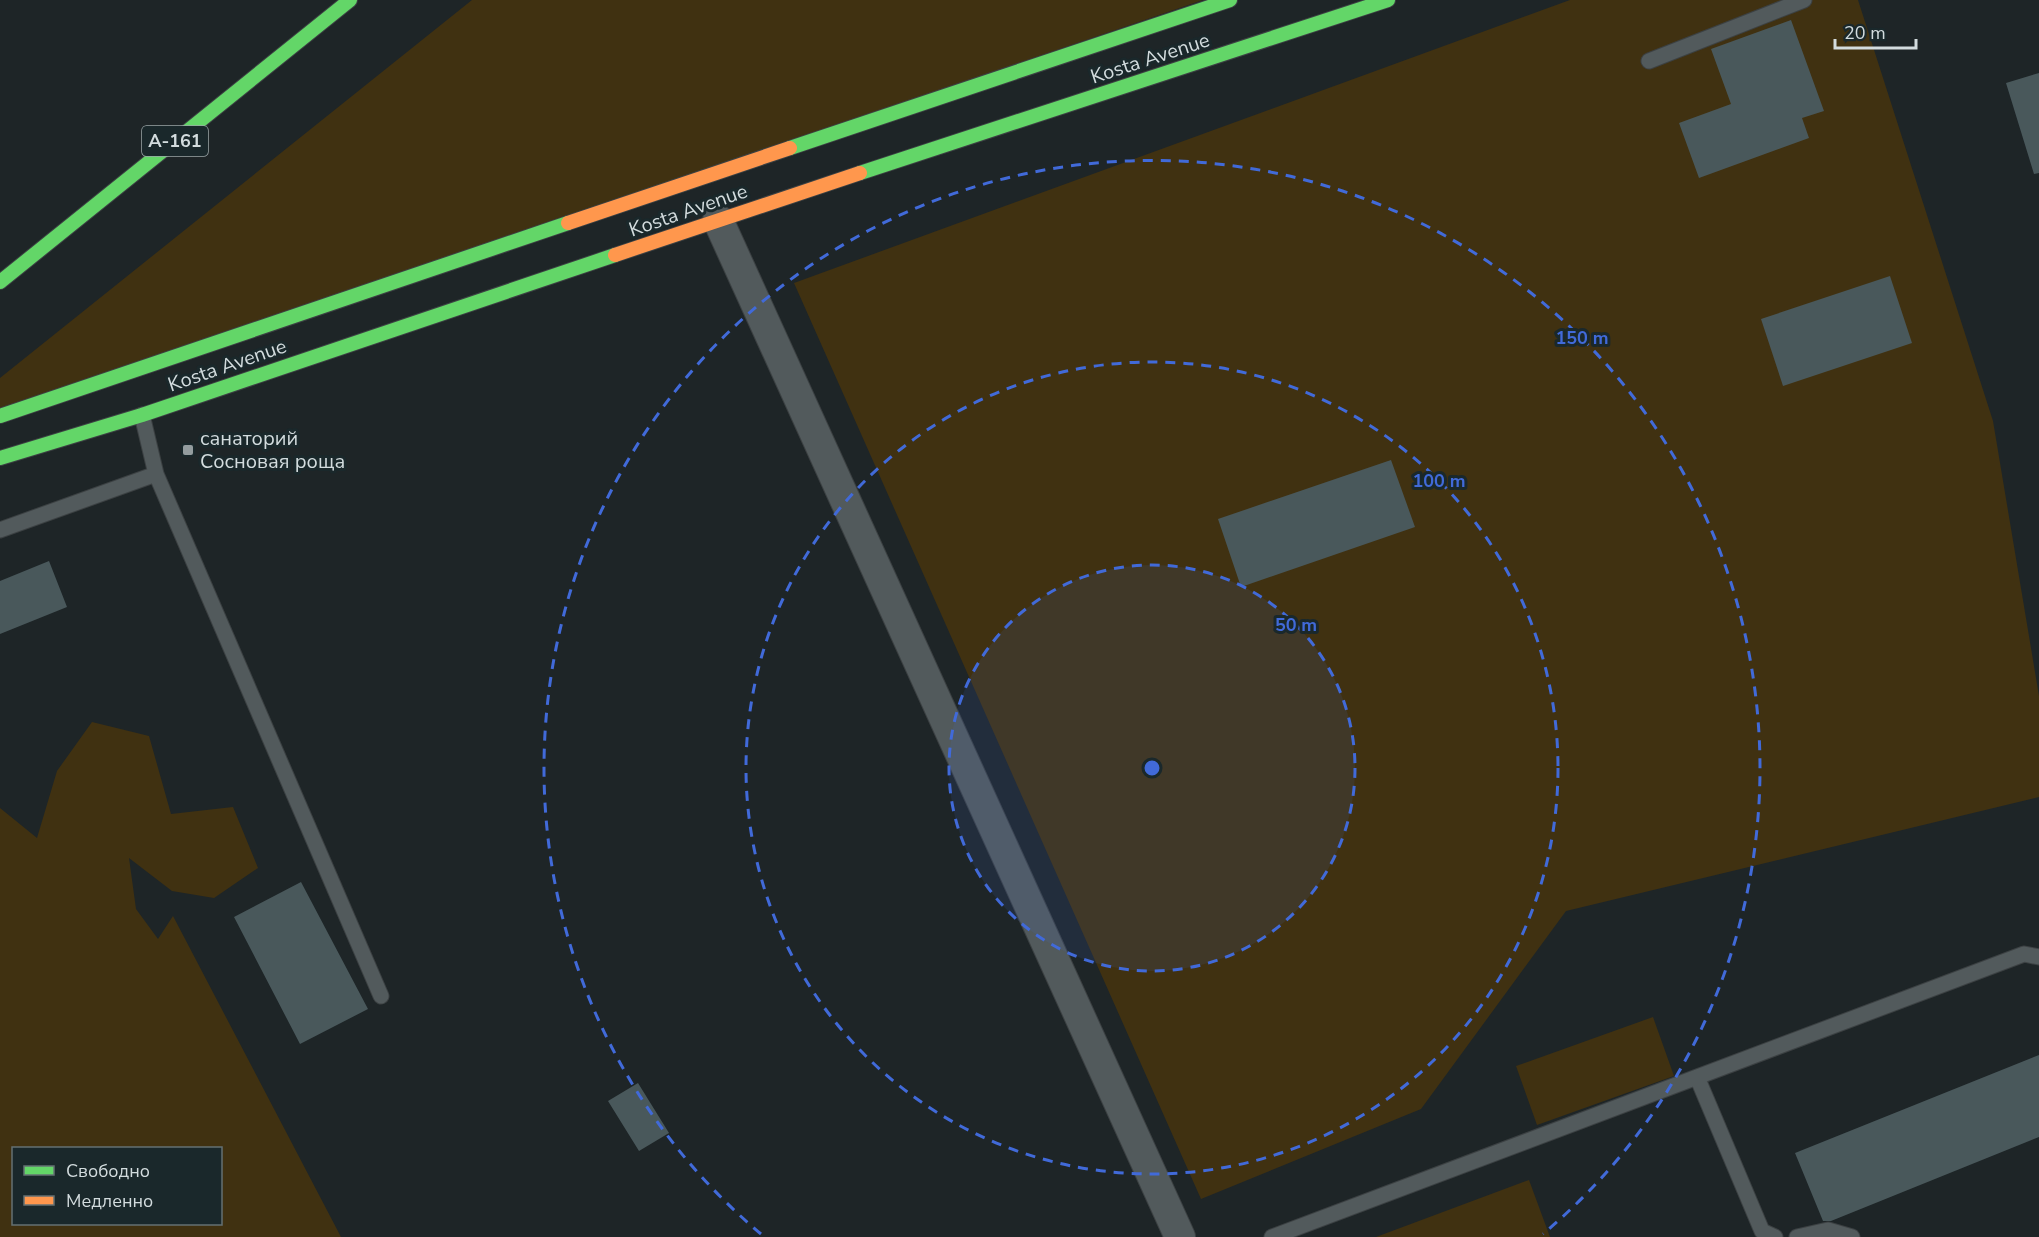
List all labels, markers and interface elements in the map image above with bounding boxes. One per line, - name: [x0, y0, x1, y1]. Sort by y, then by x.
- scale bar: [1835, 12, 1916, 50]
- text: 20 m: [1844, 21, 1886, 45]
- street label: Kosta Avenue: [1087, 27, 1213, 90]
- road number: А-161: [142, 126, 208, 156]
- street label: Kosta Avenue: [625, 178, 751, 243]
- text: 150 m: [1555, 326, 1609, 350]
- street label: Kosta Avenue: [164, 333, 290, 398]
- place label: санаторий Сосновая роща: [200, 425, 345, 475]
- marker: санаторий Сосновая роща: [181, 443, 195, 457]
- text: 100 m: [1412, 469, 1466, 493]
- text: 50 m: [1275, 613, 1317, 637]
- centre of rings: [1142, 758, 1162, 778]
- legend: [12, 1147, 222, 1225]
- text: Свободно: [66, 1159, 150, 1183]
- text: Медленно: [66, 1189, 153, 1213]

